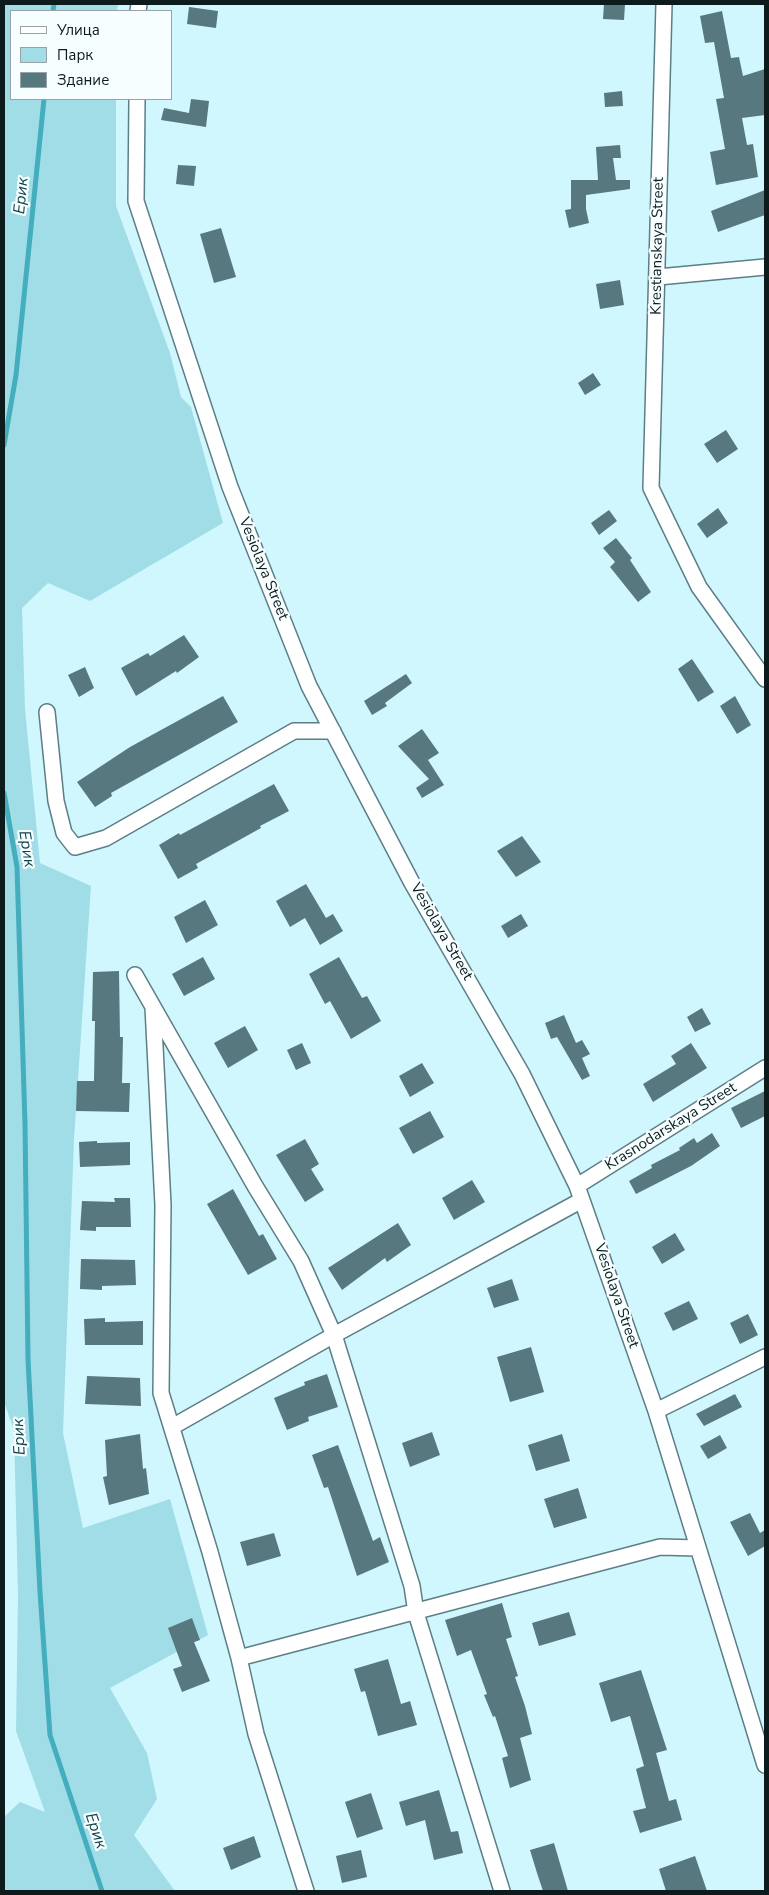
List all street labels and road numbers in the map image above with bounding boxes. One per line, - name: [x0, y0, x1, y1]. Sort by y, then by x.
- street label: Krestianskaya Street: [648, 177, 668, 315]
- street label: Vesiolaya Street: [234, 515, 292, 623]
- street label: Vesiolaya Street: [406, 880, 476, 984]
- street label: Krasnodarskaya Street: [602, 1079, 740, 1175]
- street label: Vesiolaya Street: [590, 1242, 642, 1350]

